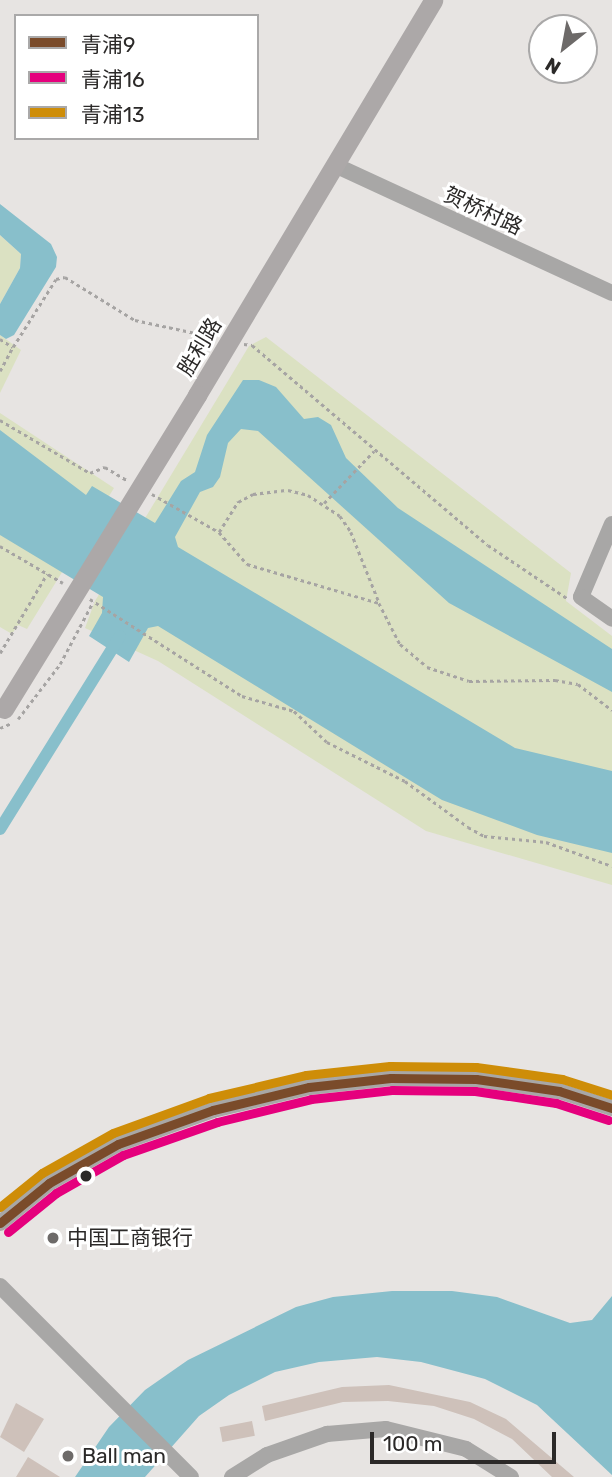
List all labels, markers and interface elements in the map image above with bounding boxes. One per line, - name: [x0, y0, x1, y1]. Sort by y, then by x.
- legend: [14, 14, 259, 140]
- north arrow: [528, 14, 598, 84]
- text: 青浦9: [81, 32, 135, 57]
- text: N: [541, 52, 565, 79]
- text: 青浦16: [81, 67, 145, 92]
- text: 青浦13: [81, 102, 145, 127]
- street label: 贺桥村路: [440, 182, 526, 240]
- street label: 胜利路: [173, 314, 227, 380]
- unlabelled marker: [79, 1169, 93, 1183]
- place label: 中国工商银行: [67, 1225, 193, 1251]
- marker: 中国工商银行: [45, 1230, 61, 1246]
- scale bar: [374, 1418, 560, 1462]
- text: 100 m: [383, 1431, 442, 1456]
- place label: Ball man: [82, 1443, 166, 1469]
- marker: Ball man: [60, 1448, 76, 1464]

